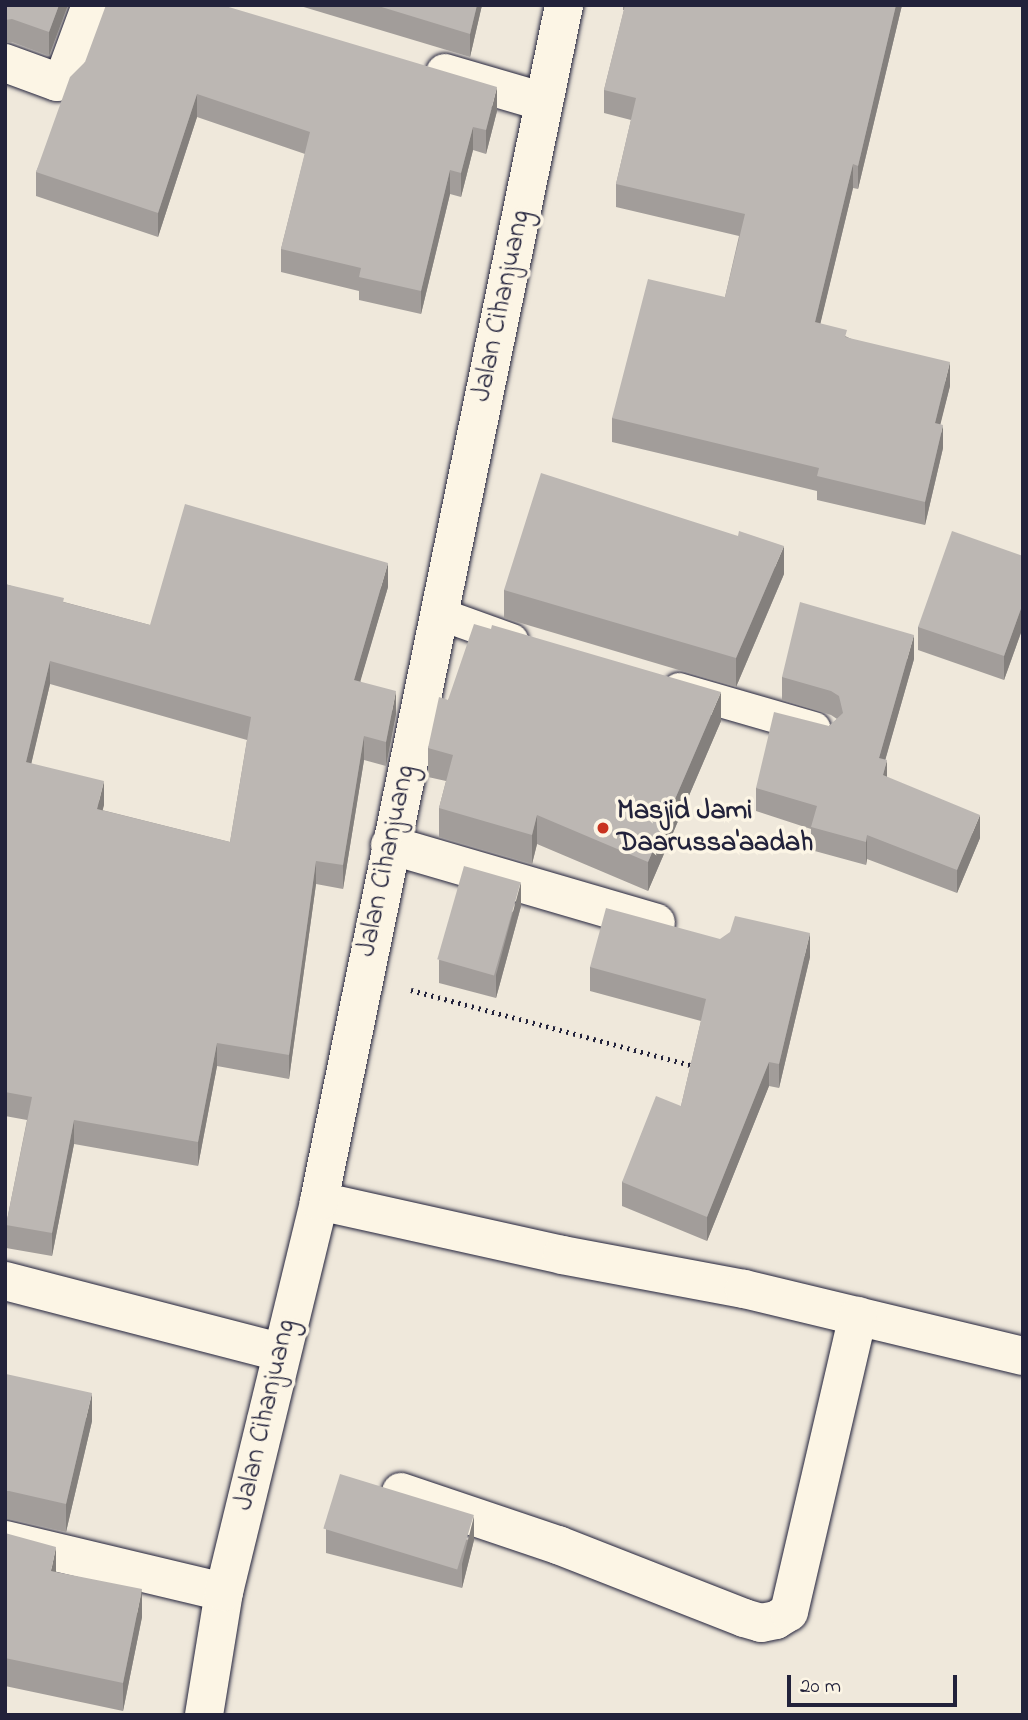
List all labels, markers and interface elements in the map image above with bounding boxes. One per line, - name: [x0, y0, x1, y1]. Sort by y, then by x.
- street label: Jalan Cihanjuang: [465, 207, 539, 405]
- street label: Jalan Cihanjuang: [350, 762, 424, 960]
- place label: Masjid Jami Daarussa'aadah: [617, 795, 813, 861]
- marker: Masjid Jami Daarussa'aadah: [595, 820, 611, 836]
- street label: Jalan Cihanjuang: [228, 1316, 304, 1514]
- scale bar: [790, 1660, 960, 1704]
- text: 20 m: [800, 1672, 841, 1702]

